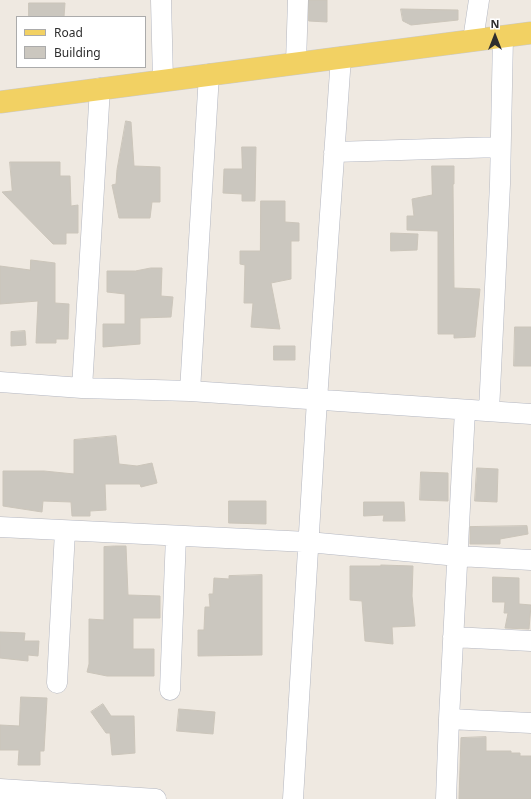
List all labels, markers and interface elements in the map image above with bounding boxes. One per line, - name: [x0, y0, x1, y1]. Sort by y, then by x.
- legend: [16, 16, 146, 68]
- north arrow: [475, 16, 515, 56]
- text: N: [491, 16, 499, 31]
- text: Road: [54, 24, 83, 41]
- text: Building: [54, 44, 101, 61]

